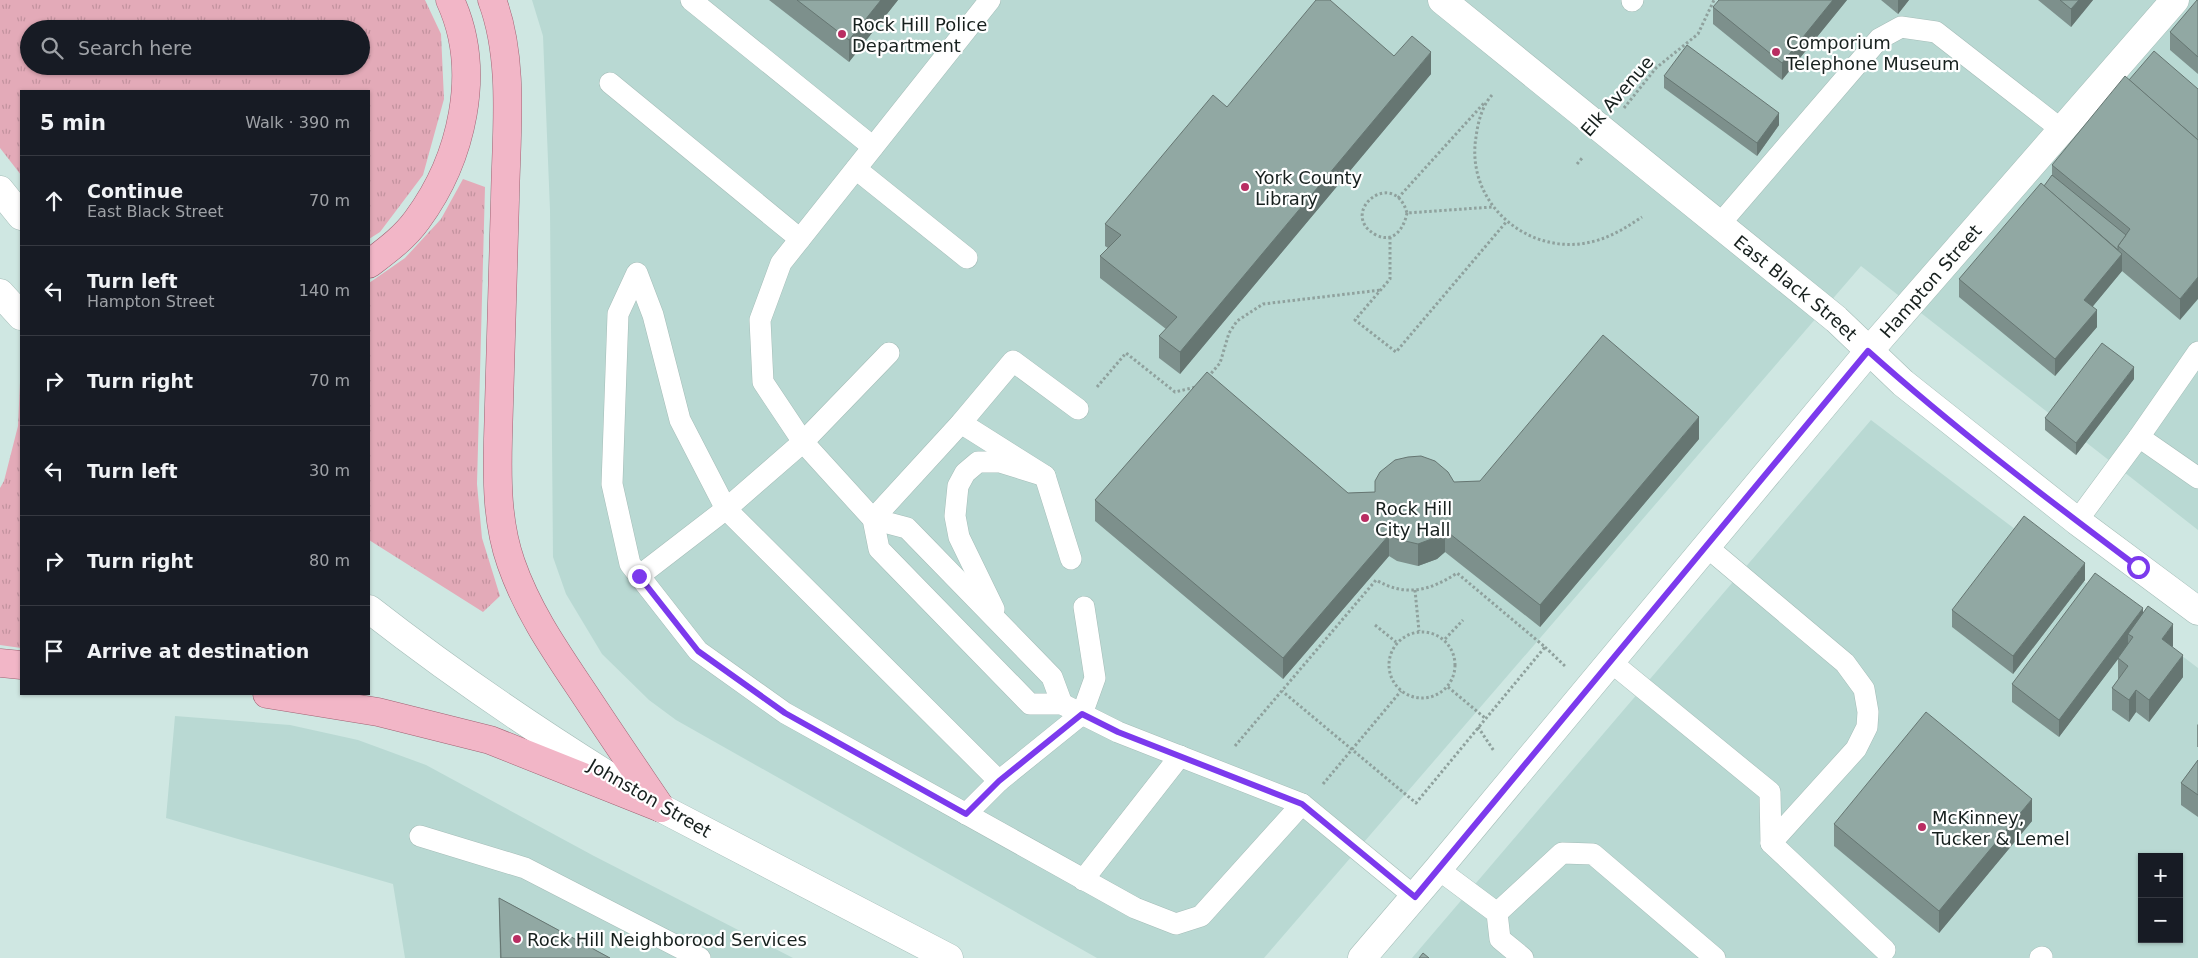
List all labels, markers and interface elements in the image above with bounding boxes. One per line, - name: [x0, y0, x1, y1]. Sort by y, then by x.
- place label: Rock Hill Police Department: [852, 14, 987, 56]
- search box: [20, 20, 370, 75]
- marker: Rock Hill Police Department: [836, 28, 848, 40]
- place label: Comporium Telephone Museum: [1785, 32, 1959, 74]
- icon: search: [38, 34, 66, 62]
- text: Search here: [78, 37, 192, 59]
- marker: Comporium Telephone Museum: [1770, 46, 1782, 58]
- street label: Elk Avenue: [1576, 52, 1658, 140]
- text: 5 min: [40, 111, 106, 135]
- text: Walk · 390 m: [245, 113, 350, 132]
- place label: York County Library: [1254, 167, 1363, 209]
- text: Continue: [87, 180, 183, 202]
- marker: York County Library: [1239, 181, 1251, 193]
- icon: ahead: [40, 187, 68, 215]
- text: 70 m: [309, 191, 350, 210]
- text: East Black Street: [87, 202, 224, 221]
- street label: Hampton Street: [1875, 220, 1985, 342]
- street label: East Black Street: [1730, 230, 1862, 345]
- text: Turn left: [87, 270, 178, 292]
- icon: left: [40, 277, 68, 305]
- text: 140 m: [299, 281, 350, 300]
- text: Hampton Street: [87, 292, 214, 311]
- icon: right: [40, 367, 68, 395]
- text: Turn right: [87, 370, 193, 392]
- text: 70 m: [309, 371, 350, 390]
- icon: left: [40, 457, 68, 485]
- text: Turn left: [87, 460, 178, 482]
- text: 30 m: [309, 461, 350, 480]
- place label: Rock Hill City Hall: [1375, 498, 1452, 540]
- marker: Rock Hill City Hall: [1359, 512, 1371, 524]
- icon: right: [40, 547, 68, 575]
- text: Turn right: [87, 550, 193, 572]
- text: 80 m: [309, 551, 350, 570]
- route start: [2127, 556, 2150, 579]
- route end: [628, 565, 651, 588]
- icon: arrive: [40, 637, 68, 665]
- text: Arrive at destination: [87, 640, 309, 662]
- street label: Johnston Street: [584, 754, 715, 842]
- place label: McKinney, Tucker & Lemel: [1931, 807, 2070, 849]
- marker: McKinney, Tucker & Lemel: [1916, 821, 1928, 833]
- map controls: [2138, 853, 2183, 943]
- button: +: [2138, 853, 2183, 898]
- button: −: [2138, 898, 2183, 943]
- place label: Rock Hill Neighborood Services: [527, 929, 807, 950]
- marker: Rock Hill Neighborood Services: [511, 933, 523, 945]

